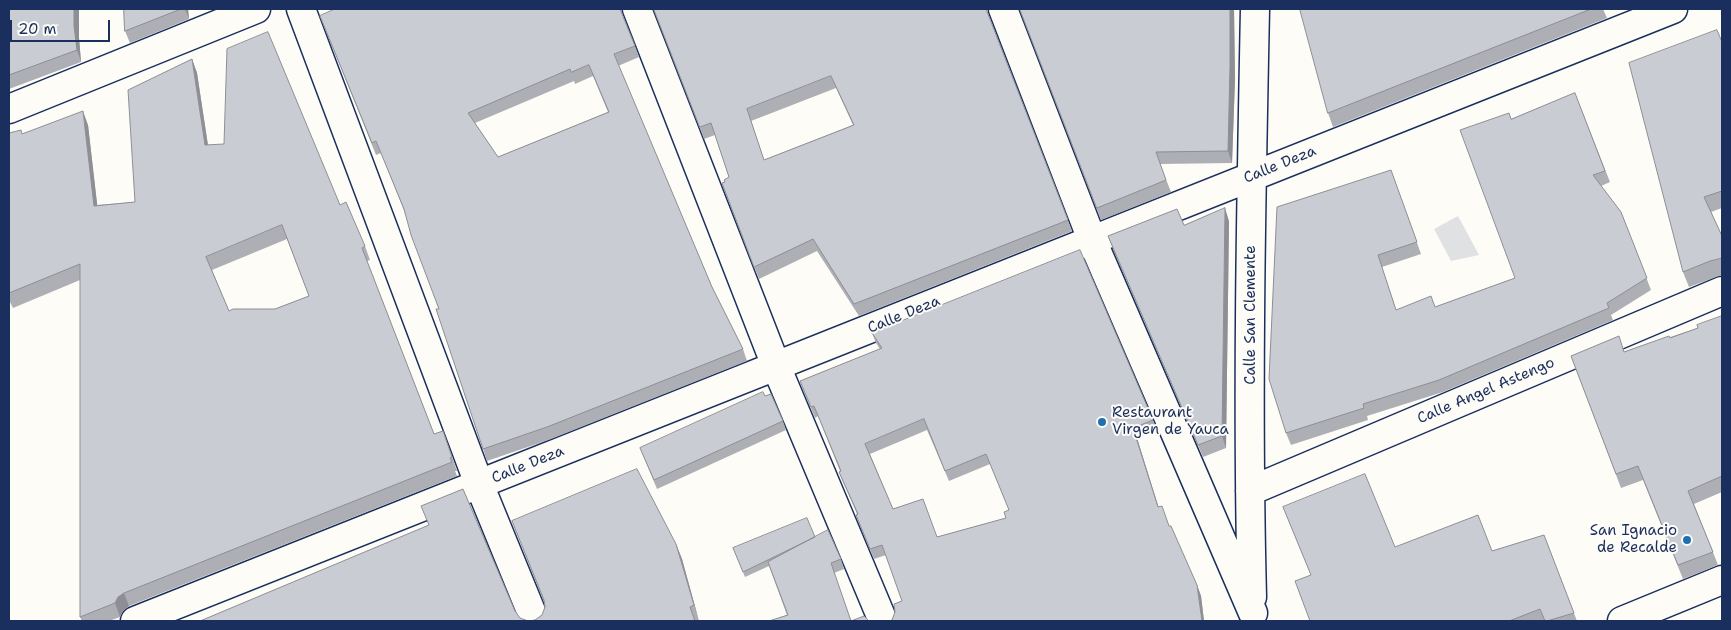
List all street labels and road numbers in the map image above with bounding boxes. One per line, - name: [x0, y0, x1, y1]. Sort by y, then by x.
- street label: Calle Deza: [1241, 142, 1319, 188]
- street label: Calle San Clemente: [1242, 245, 1260, 385]
- street label: Calle Deza: [865, 292, 943, 338]
- street label: Calle Angel Astengo: [1415, 354, 1557, 428]
- street label: Calle Deza: [489, 442, 567, 488]

